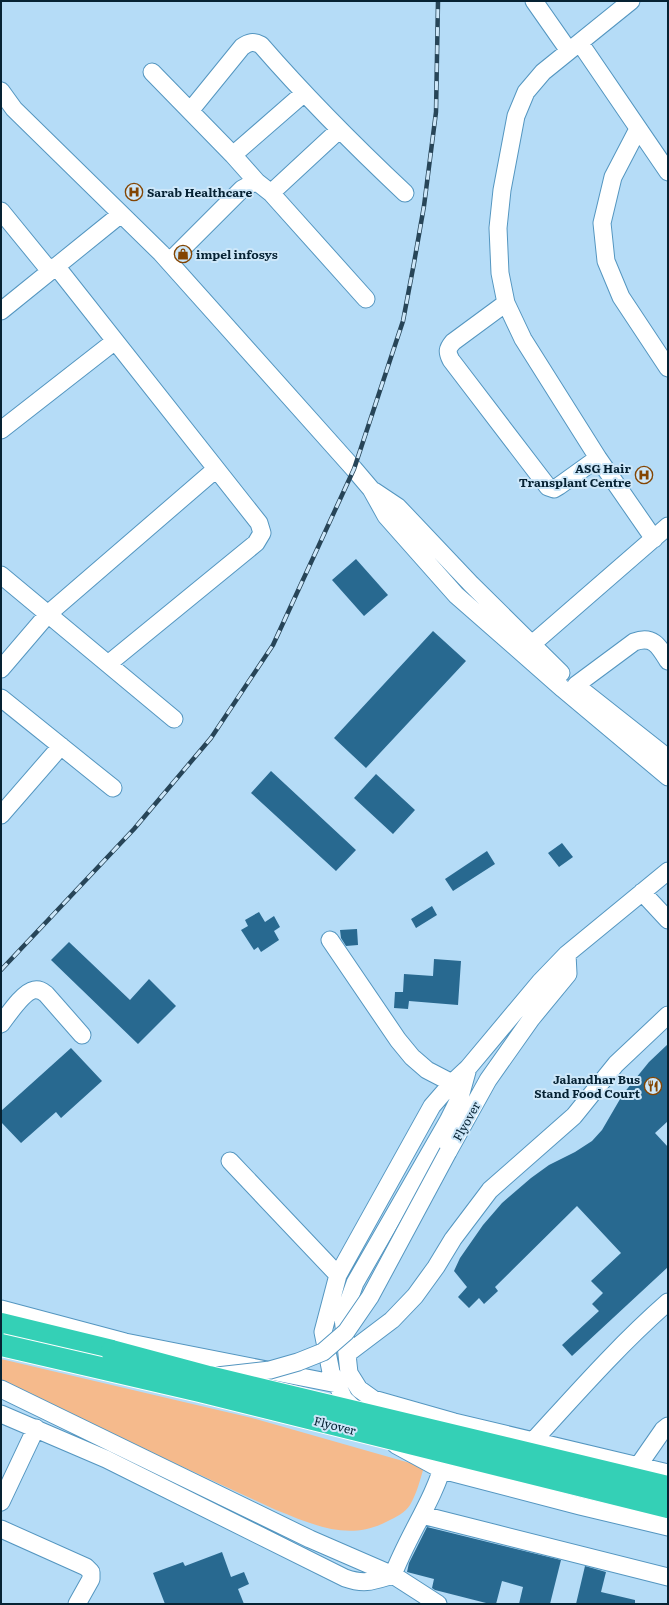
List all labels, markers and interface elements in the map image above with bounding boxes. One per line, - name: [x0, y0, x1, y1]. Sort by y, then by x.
- hospital icon: Sarab Healthcare: [124, 182, 144, 202]
- place label: Sarab Healthcare: [147, 183, 252, 201]
- shop icon: impel infosys: [173, 244, 193, 264]
- place label: impel infosys: [196, 245, 278, 263]
- place label: ASG Hair Transplant Centre: [519, 459, 631, 491]
- hospital icon: ASG Hair Transplant Centre: [634, 465, 654, 485]
- place label: Jalandhar Bus Stand Food Court: [534, 1070, 641, 1102]
- restaurant icon: Jalandhar Bus Stand Food Court: [643, 1076, 663, 1096]
- street label: Flyover: [448, 1098, 484, 1144]
- street label: Flyover: [312, 1411, 358, 1439]

